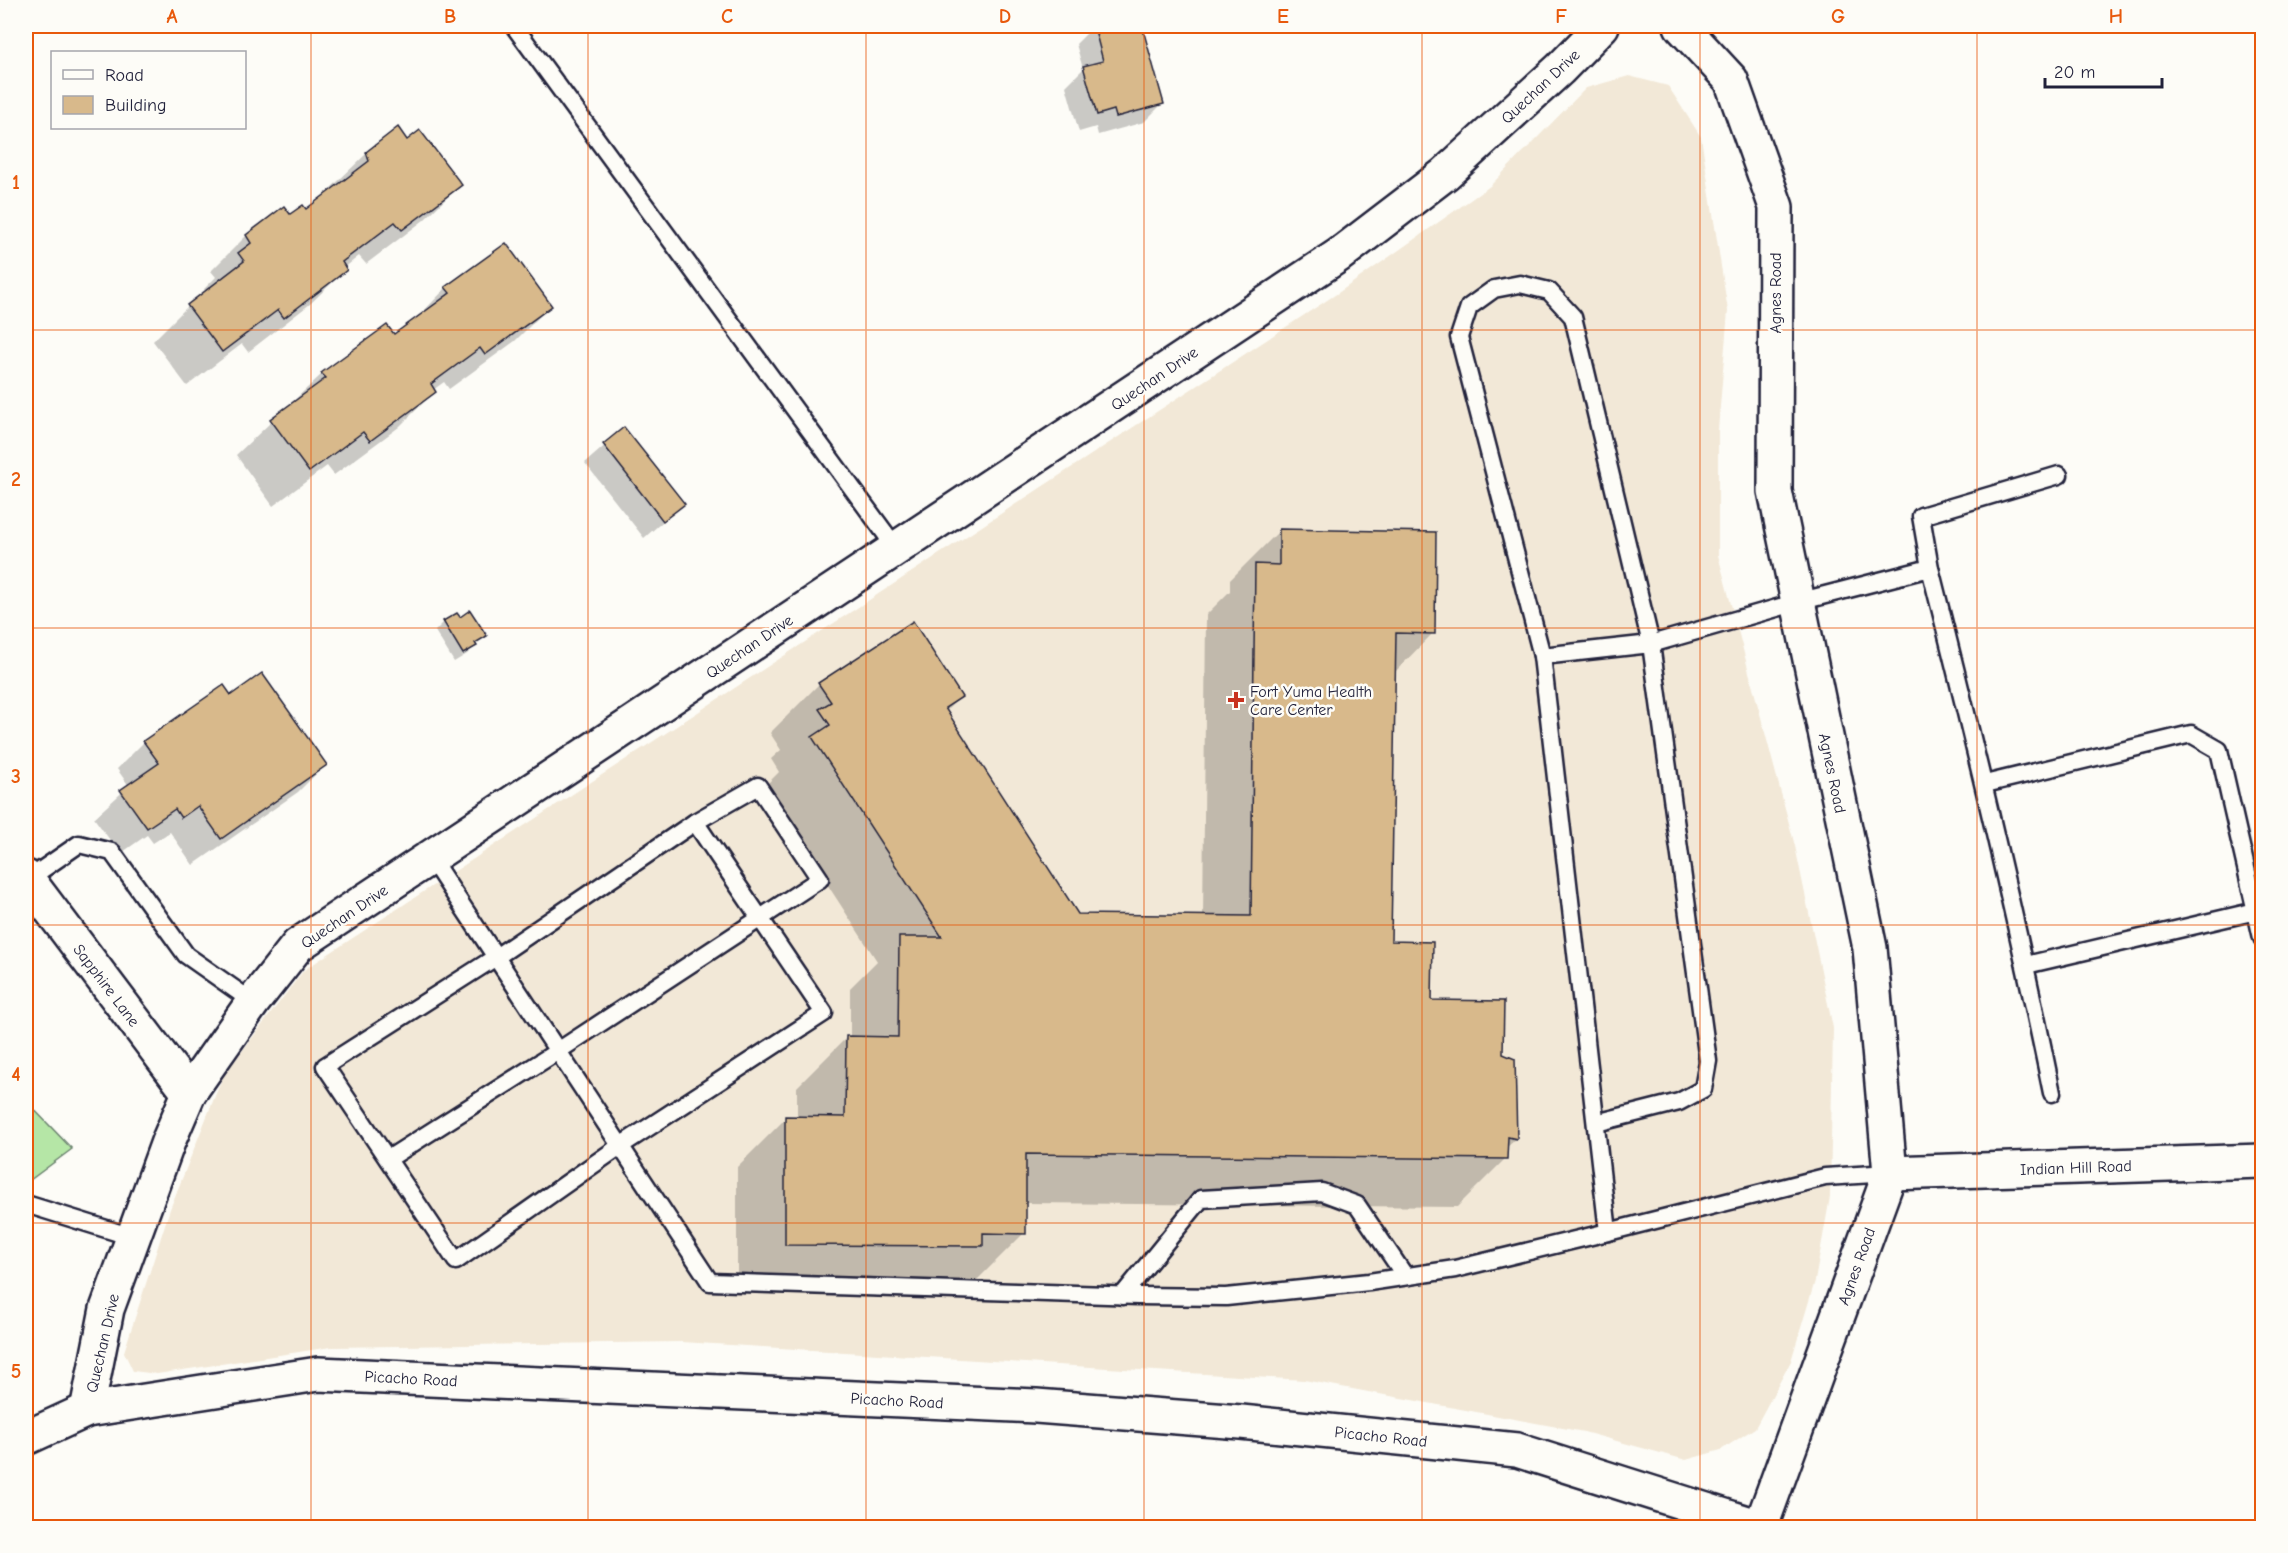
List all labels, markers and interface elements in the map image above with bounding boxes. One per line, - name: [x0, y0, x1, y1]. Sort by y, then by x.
- text: A: [166, 5, 178, 28]
- text: B: [444, 5, 456, 28]
- text: C: [721, 5, 733, 28]
- text: D: [999, 5, 1011, 28]
- text: E: [1277, 5, 1289, 28]
- text: F: [1555, 5, 1567, 28]
- text: G: [1831, 5, 1845, 28]
- text: H: [2109, 5, 2123, 28]
- street label: Quechan Drive: [1498, 46, 1584, 128]
- legend: [51, 51, 246, 129]
- scale bar: [2045, 51, 2162, 89]
- text: 20 m: [2054, 62, 2095, 83]
- text: Road: [105, 65, 144, 86]
- text: Building: [105, 95, 167, 116]
- text: 1: [12, 171, 20, 194]
- street label: Agnes Road: [1767, 252, 1785, 334]
- street label: Quechan Drive: [1108, 343, 1201, 414]
- text: 2: [11, 468, 21, 491]
- street label: Quechan Drive: [703, 611, 796, 682]
- place label: Fort Yuma Health Care Center: [1250, 683, 1372, 719]
- marker: Fort Yuma Health Care Center: [1227, 691, 1245, 709]
- street label: Agnes Road: [1815, 732, 1849, 815]
- text: 3: [11, 765, 21, 788]
- street label: Quechan Drive: [298, 881, 391, 952]
- street label: Sapphire Lane: [69, 941, 143, 1030]
- text: 4: [11, 1063, 21, 1086]
- street label: Indian Hill Road: [2020, 1157, 2132, 1179]
- street label: Agnes Road: [1835, 1225, 1879, 1308]
- street label: Quechan Drive: [83, 1292, 123, 1394]
- text: 5: [11, 1360, 21, 1383]
- street label: Picacho Road: [364, 1368, 458, 1390]
- street label: Picacho Road: [850, 1390, 944, 1412]
- street label: Picacho Road: [1334, 1423, 1428, 1451]

